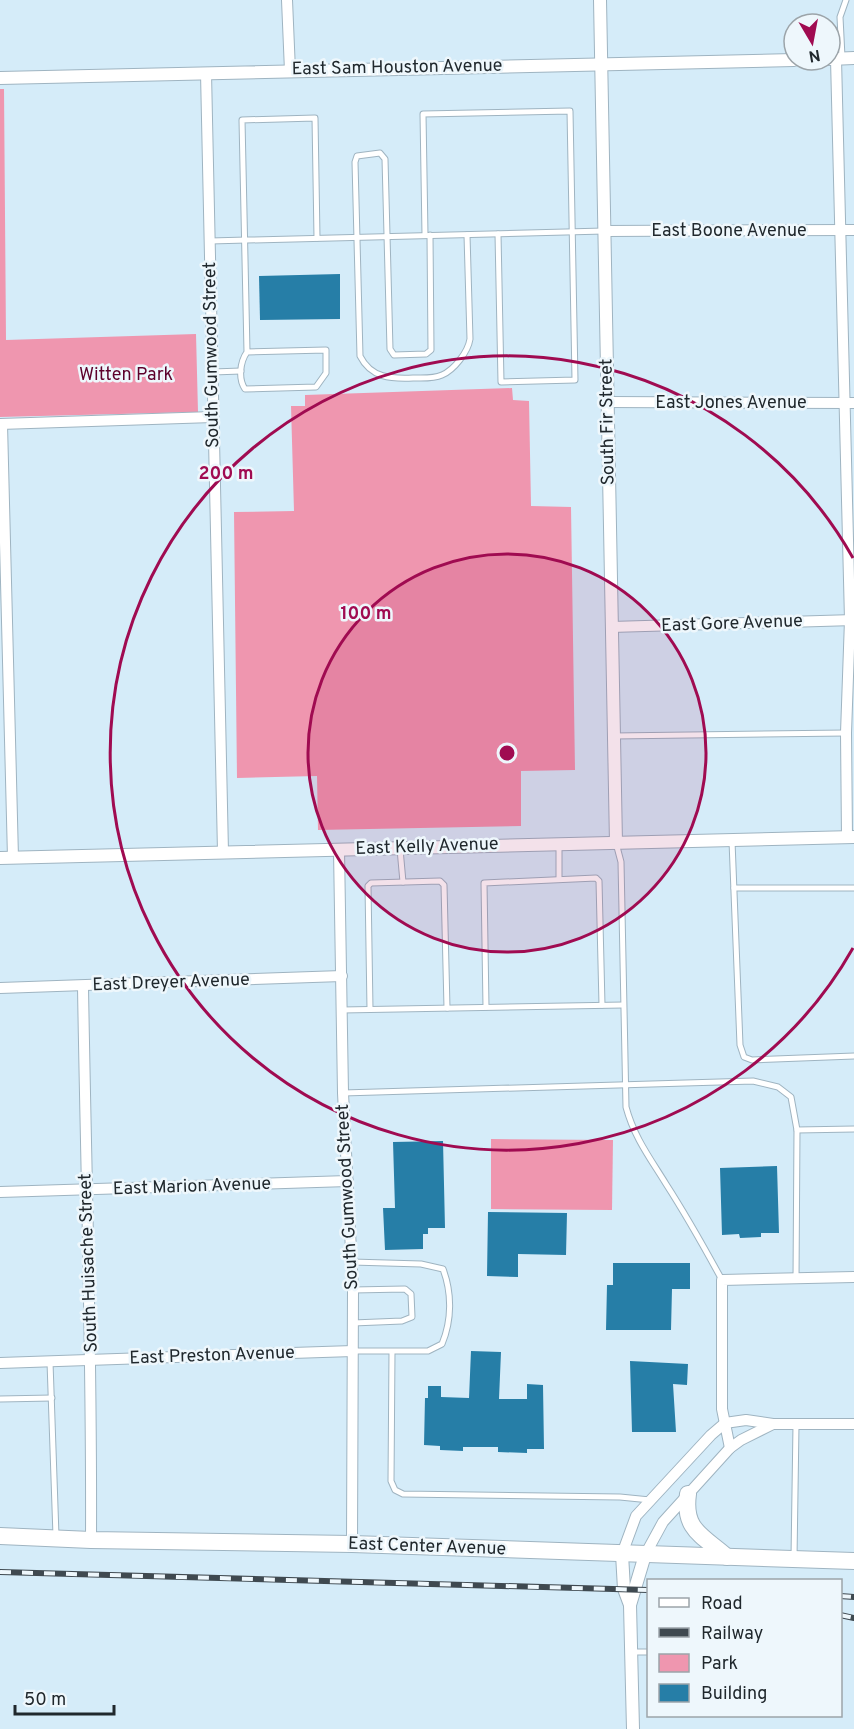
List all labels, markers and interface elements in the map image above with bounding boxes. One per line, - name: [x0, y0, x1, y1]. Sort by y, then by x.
- north arrow: [782, 12, 842, 72]
- text: N: [807, 44, 822, 66]
- street label: East Sam Houston Avenue: [291, 55, 503, 81]
- street label: East Boone Avenue: [651, 220, 807, 243]
- street label: South Gumwood Street: [199, 262, 225, 448]
- street label: South Fir Street: [595, 358, 621, 486]
- park label: Witten Park: [79, 364, 173, 387]
- street label: East Jones Avenue: [655, 392, 807, 415]
- text: 200 m: [198, 463, 254, 486]
- text: 100 m: [340, 603, 392, 626]
- street label: East Gore Avenue: [661, 610, 803, 638]
- centre of rings: [497, 743, 517, 763]
- street label: East Kelly Avenue: [355, 833, 499, 861]
- street label: East Dreyer Avenue: [92, 969, 250, 997]
- street label: South Gumwood Street: [332, 1103, 364, 1291]
- street label: South Huisache Street: [74, 1173, 104, 1353]
- street label: East Marion Avenue: [112, 1173, 272, 1201]
- street label: East Preston Avenue: [129, 1342, 295, 1370]
- street label: East Center Avenue: [348, 1533, 506, 1561]
- legend: [647, 1579, 842, 1717]
- text: Road: [701, 1593, 743, 1616]
- text: Railway: [701, 1623, 763, 1646]
- text: Park: [701, 1653, 738, 1676]
- scale bar: [15, 1678, 114, 1716]
- text: Building: [701, 1683, 767, 1706]
- text: 50 m: [24, 1689, 66, 1712]

